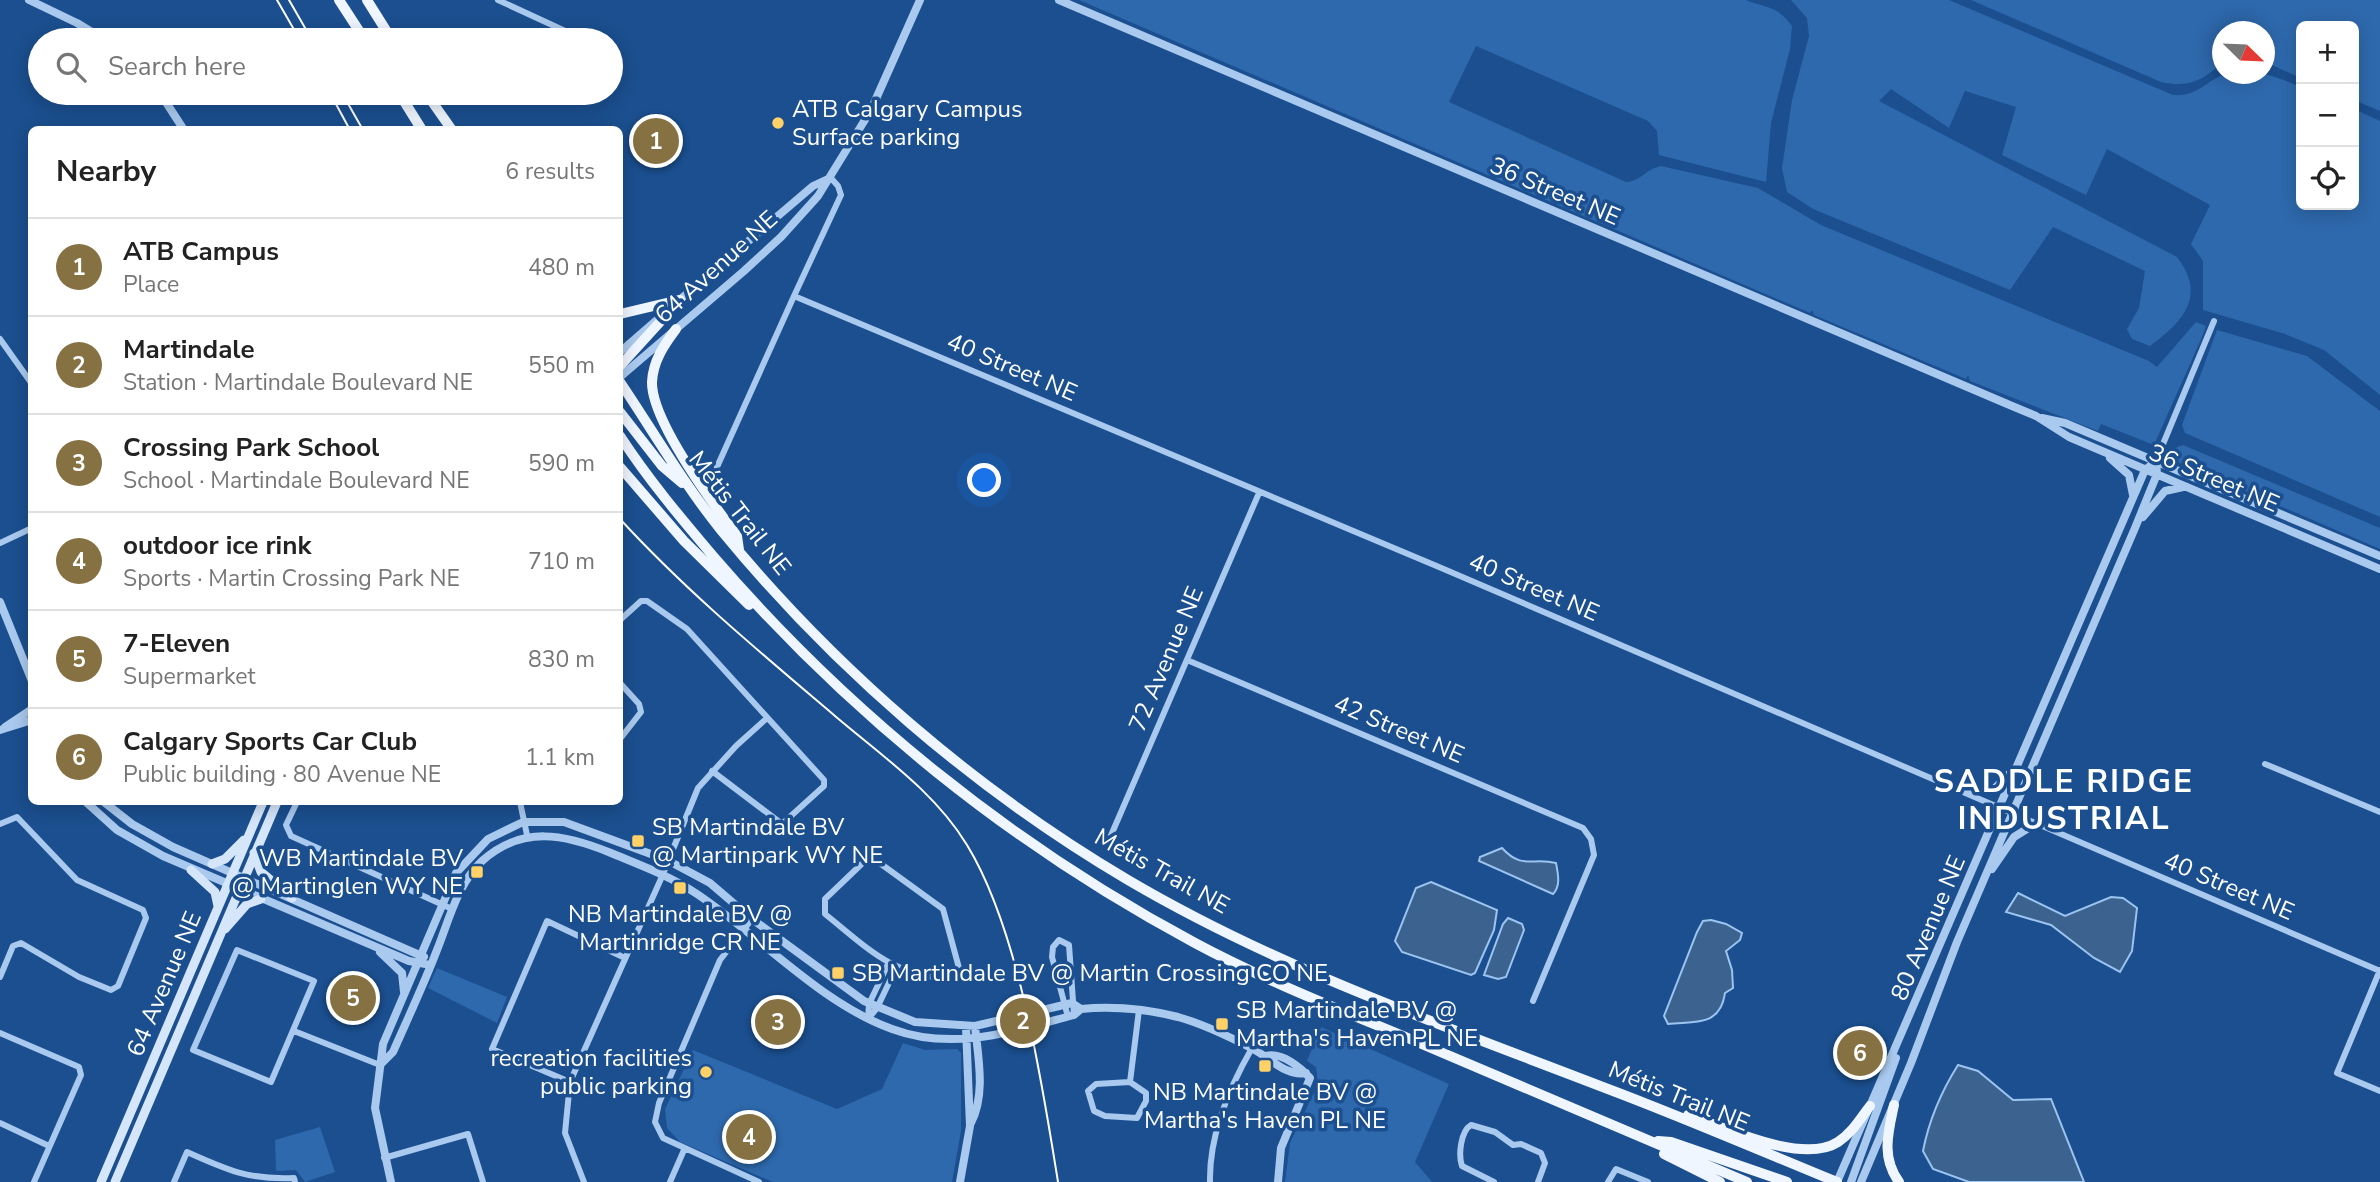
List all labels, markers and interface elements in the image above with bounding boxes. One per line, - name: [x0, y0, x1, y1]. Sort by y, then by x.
- north arrow: [2212, 21, 2275, 84]
- map controls: [2296, 21, 2359, 210]
- button: +: [2296, 21, 2359, 84]
- search box: [28, 28, 623, 105]
- icon: search: [52, 48, 90, 86]
- text: Search here: [108, 49, 246, 84]
- button: −: [2296, 84, 2359, 147]
- place label: ATB Calgary Campus Surface parking: [792, 93, 1023, 153]
- pin: 1: [633, 115, 679, 167]
- marker: ATB Calgary Campus Surface parking: [770, 115, 786, 131]
- button: locate: [2296, 147, 2359, 210]
- street label: 36 Street NE: [1485, 149, 1625, 233]
- text: Nearby: [56, 151, 156, 192]
- text: 6 results: [505, 156, 595, 187]
- street label: 64 Avenue NE: [648, 203, 784, 331]
- text: ATB Campus: [123, 234, 279, 269]
- text: 1: [72, 252, 86, 283]
- text: 480 m: [528, 252, 595, 283]
- text: Place: [123, 269, 179, 300]
- street label: 40 Street NE: [942, 325, 1082, 409]
- text: Martindale: [123, 332, 255, 367]
- text: 2: [72, 350, 86, 381]
- text: 550 m: [528, 350, 595, 381]
- text: Station · Martindale Boulevard NE: [123, 367, 473, 398]
- text: Crossing Park School: [123, 430, 379, 465]
- street label: 36 Street NE: [2144, 436, 2284, 520]
- street label: Métis Trail NE: [681, 444, 799, 582]
- text: 3: [72, 448, 86, 479]
- text: 590 m: [528, 448, 595, 479]
- your location: [967, 463, 1001, 497]
- text: School · Martindale Boulevard NE: [123, 465, 470, 496]
- text: outdoor ice rink: [123, 528, 311, 563]
- street label: 40 Street NE: [1464, 545, 1604, 629]
- text: 4: [72, 546, 86, 577]
- text: 710 m: [528, 546, 595, 577]
- text: Sports · Martin Crossing Park NE: [123, 563, 460, 594]
- street label: 72 Avenue NE: [1121, 582, 1211, 736]
- text: 7-Eleven: [123, 626, 230, 661]
- text: 5: [72, 644, 86, 675]
- text: 830 m: [528, 644, 595, 675]
- text: Supermarket: [123, 661, 256, 692]
- street label: 42 Street NE: [1329, 687, 1469, 771]
- text: Calgary Sports Car Club: [123, 724, 417, 759]
- text: 6: [72, 742, 86, 773]
- text: 1.1 km: [525, 742, 595, 773]
- text: Public building · 80 Avenue NE: [123, 759, 441, 790]
- district label: SADDLE RIDGE INDUSTRIAL: [1934, 760, 2194, 840]
- place label: SB Martindale BV @ Martinpark WY NE: [652, 811, 883, 871]
- street label: Métis Trail NE: [1089, 821, 1235, 921]
- marker: SB Martindale BV @ Martinpark WY NE: [630, 833, 646, 849]
- place label: WB Martindale BV @ Martinglen WY NE: [232, 842, 463, 902]
- street label: 40 Street NE: [2159, 844, 2299, 928]
- street label: 80 Avenue NE: [1883, 851, 1973, 1005]
- marker: WB Martindale BV @ Martinglen WY NE: [469, 864, 485, 880]
- marker: NB Martindale BV @ Martinridge CR NE: [672, 880, 688, 896]
- place label: NB Martindale BV @ Martinridge CR NE: [568, 898, 792, 958]
- street label: 64 Avenue NE: [119, 907, 209, 1061]
- place label: SB Martindale BV @ Martin Crossing CO NE: [852, 957, 1328, 989]
- marker: SB Martindale BV @ Martin Crossing CO NE: [830, 965, 846, 981]
- pin: 5: [330, 972, 376, 1024]
- place label: SB Martindale BV @ Martha's Haven PL NE: [1236, 994, 1478, 1054]
- pin: 2: [1000, 995, 1046, 1047]
- pin: 3: [755, 996, 801, 1048]
- marker: SB Martindale BV @ Martha's Haven PL NE: [1214, 1016, 1230, 1032]
- pin: 6: [1837, 1027, 1883, 1079]
- place label: recreation facilities public parking: [490, 1042, 692, 1102]
- street label: Métis Trail NE: [1604, 1053, 1754, 1139]
- marker: NB Martindale BV @ Martha's Haven PL NE: [1257, 1058, 1273, 1074]
- marker: recreation facilities public parking: [698, 1064, 714, 1080]
- place label: NB Martindale BV @ Martha's Haven PL NE: [1144, 1076, 1386, 1136]
- pin: 4: [726, 1111, 772, 1163]

